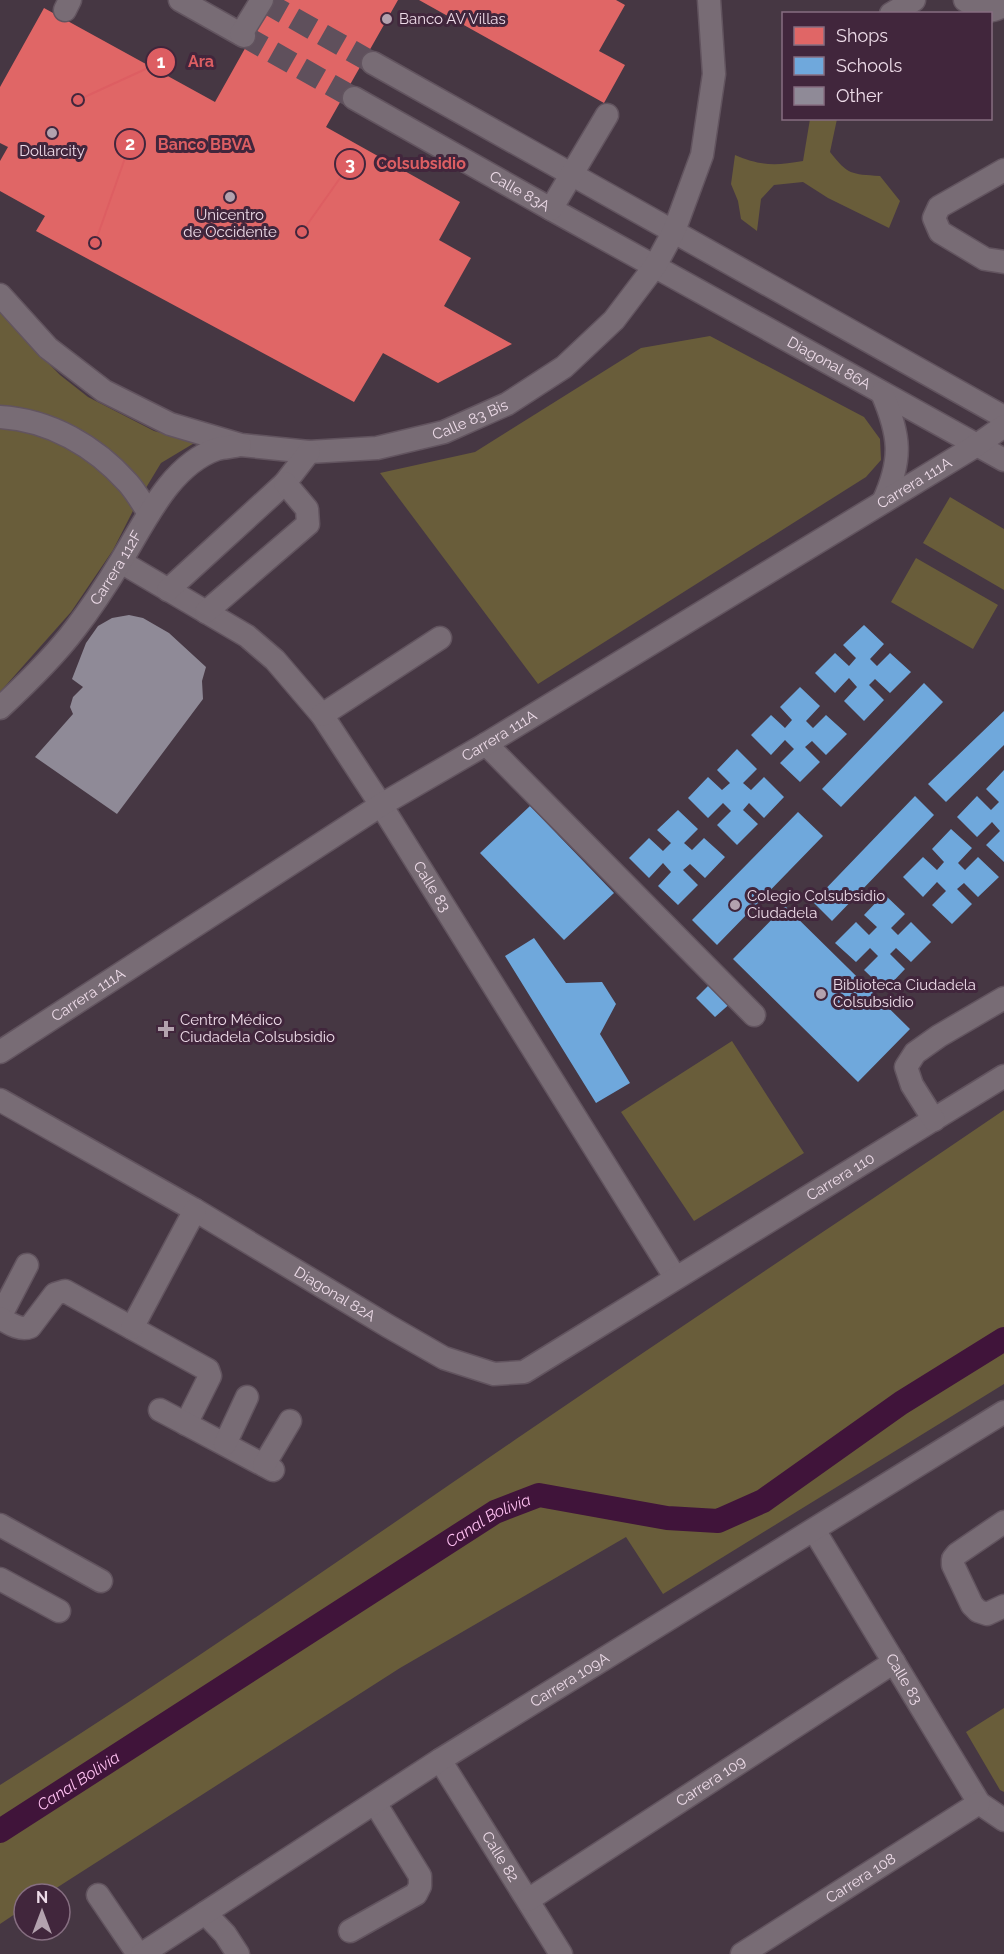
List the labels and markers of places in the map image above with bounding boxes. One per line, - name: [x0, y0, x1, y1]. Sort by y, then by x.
- place label: Banco AV Villas: [399, 10, 506, 28]
- marker: Banco AV Villas: [380, 12, 394, 26]
- callout: Ara: [146, 45, 226, 79]
- marker: Dollarcity: [45, 126, 59, 140]
- callout: Banco BBVA: [115, 127, 264, 161]
- place label: Dollarcity: [19, 142, 85, 160]
- callout: Colsubsidio: [335, 147, 478, 181]
- marker: Unicentro de Occidente: [223, 190, 237, 204]
- place label: Unicentro de Occidente: [183, 206, 277, 241]
- place label: Colegio Colsubsidio Ciudadela: [747, 887, 885, 922]
- marker: Colegio Colsubsidio Ciudadela: [728, 898, 742, 912]
- place label: Biblioteca Ciudadela Colsubsidio: [833, 976, 976, 1011]
- marker: Biblioteca Ciudadela Colsubsidio: [814, 987, 828, 1001]
- place label: Centro Médico Ciudadela Colsubsidio: [180, 1011, 335, 1046]
- marker: Centro Médico Ciudadela Colsubsidio: [157, 1020, 175, 1038]

